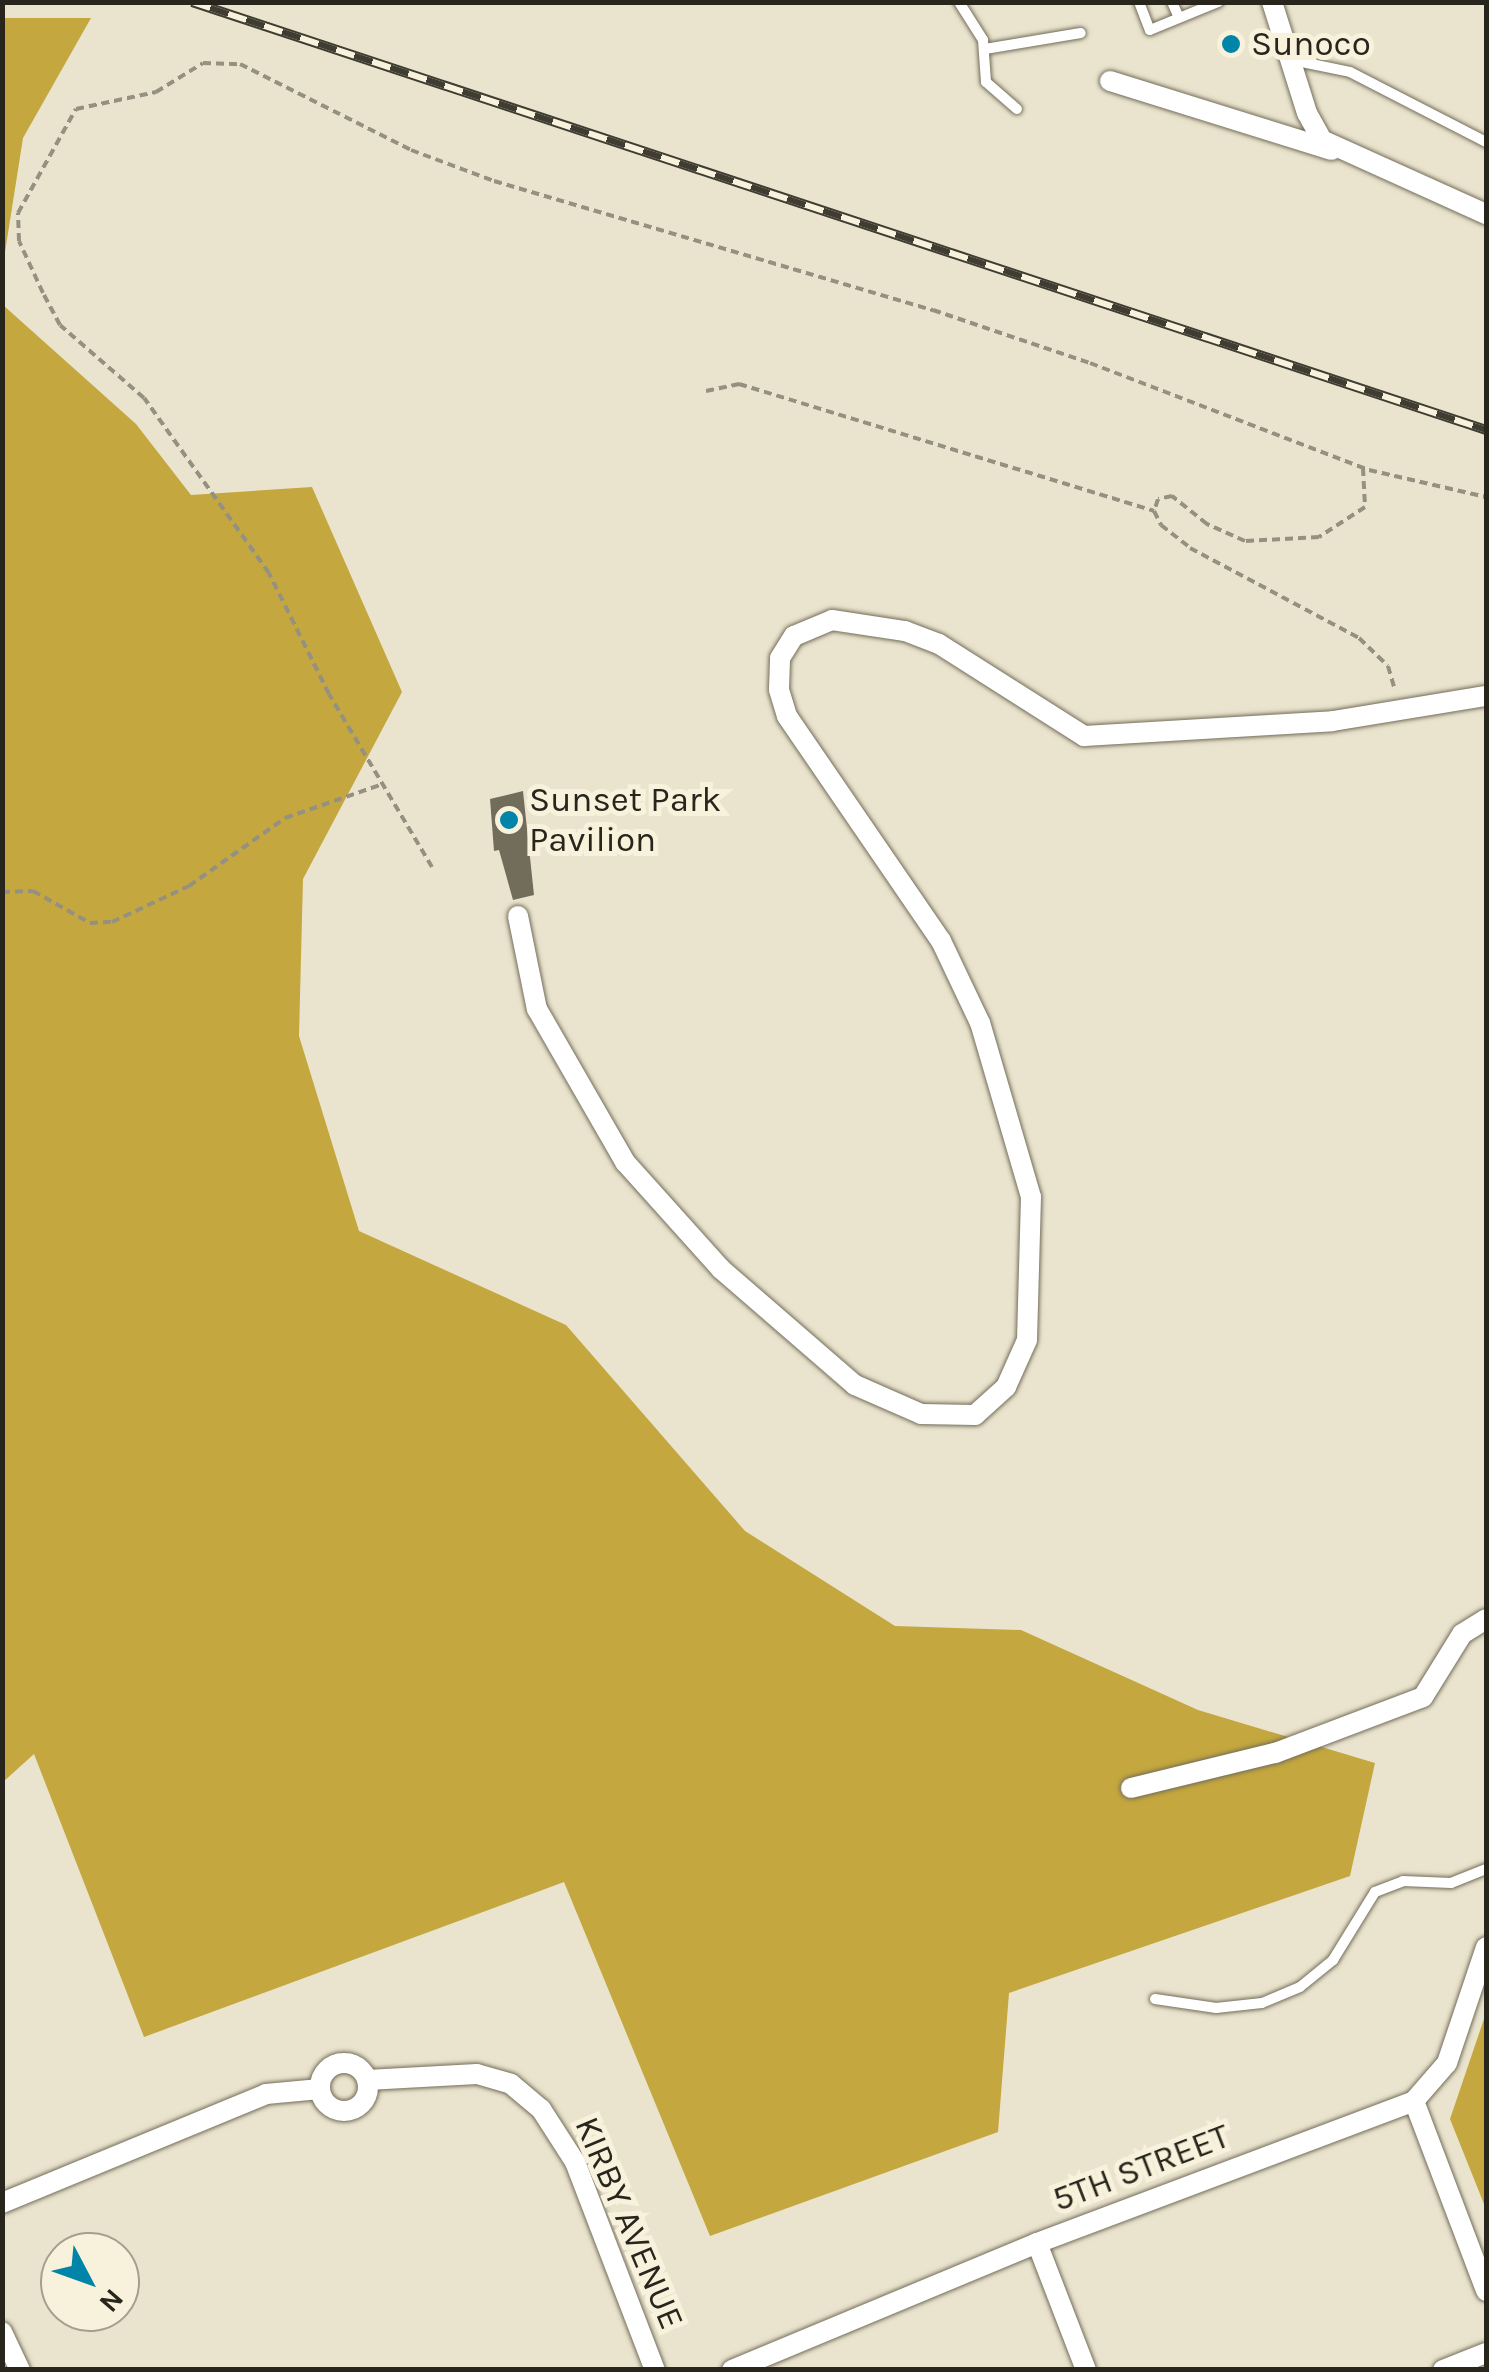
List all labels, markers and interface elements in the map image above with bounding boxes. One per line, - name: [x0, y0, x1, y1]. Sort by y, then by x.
- place label: Sunoco: [1251, 23, 1371, 65]
- marker: Sunoco: [1220, 33, 1242, 55]
- place label: Sunset Park Pavilion: [529, 779, 721, 861]
- marker: Sunset Park Pavilion: [498, 809, 520, 831]
- street label: KIRBY AVENUE: [565, 2110, 693, 2336]
- street label: 5TH STREET: [1047, 2115, 1235, 2221]
- north arrow: [40, 2232, 140, 2332]
- text: N: [92, 2282, 131, 2319]

